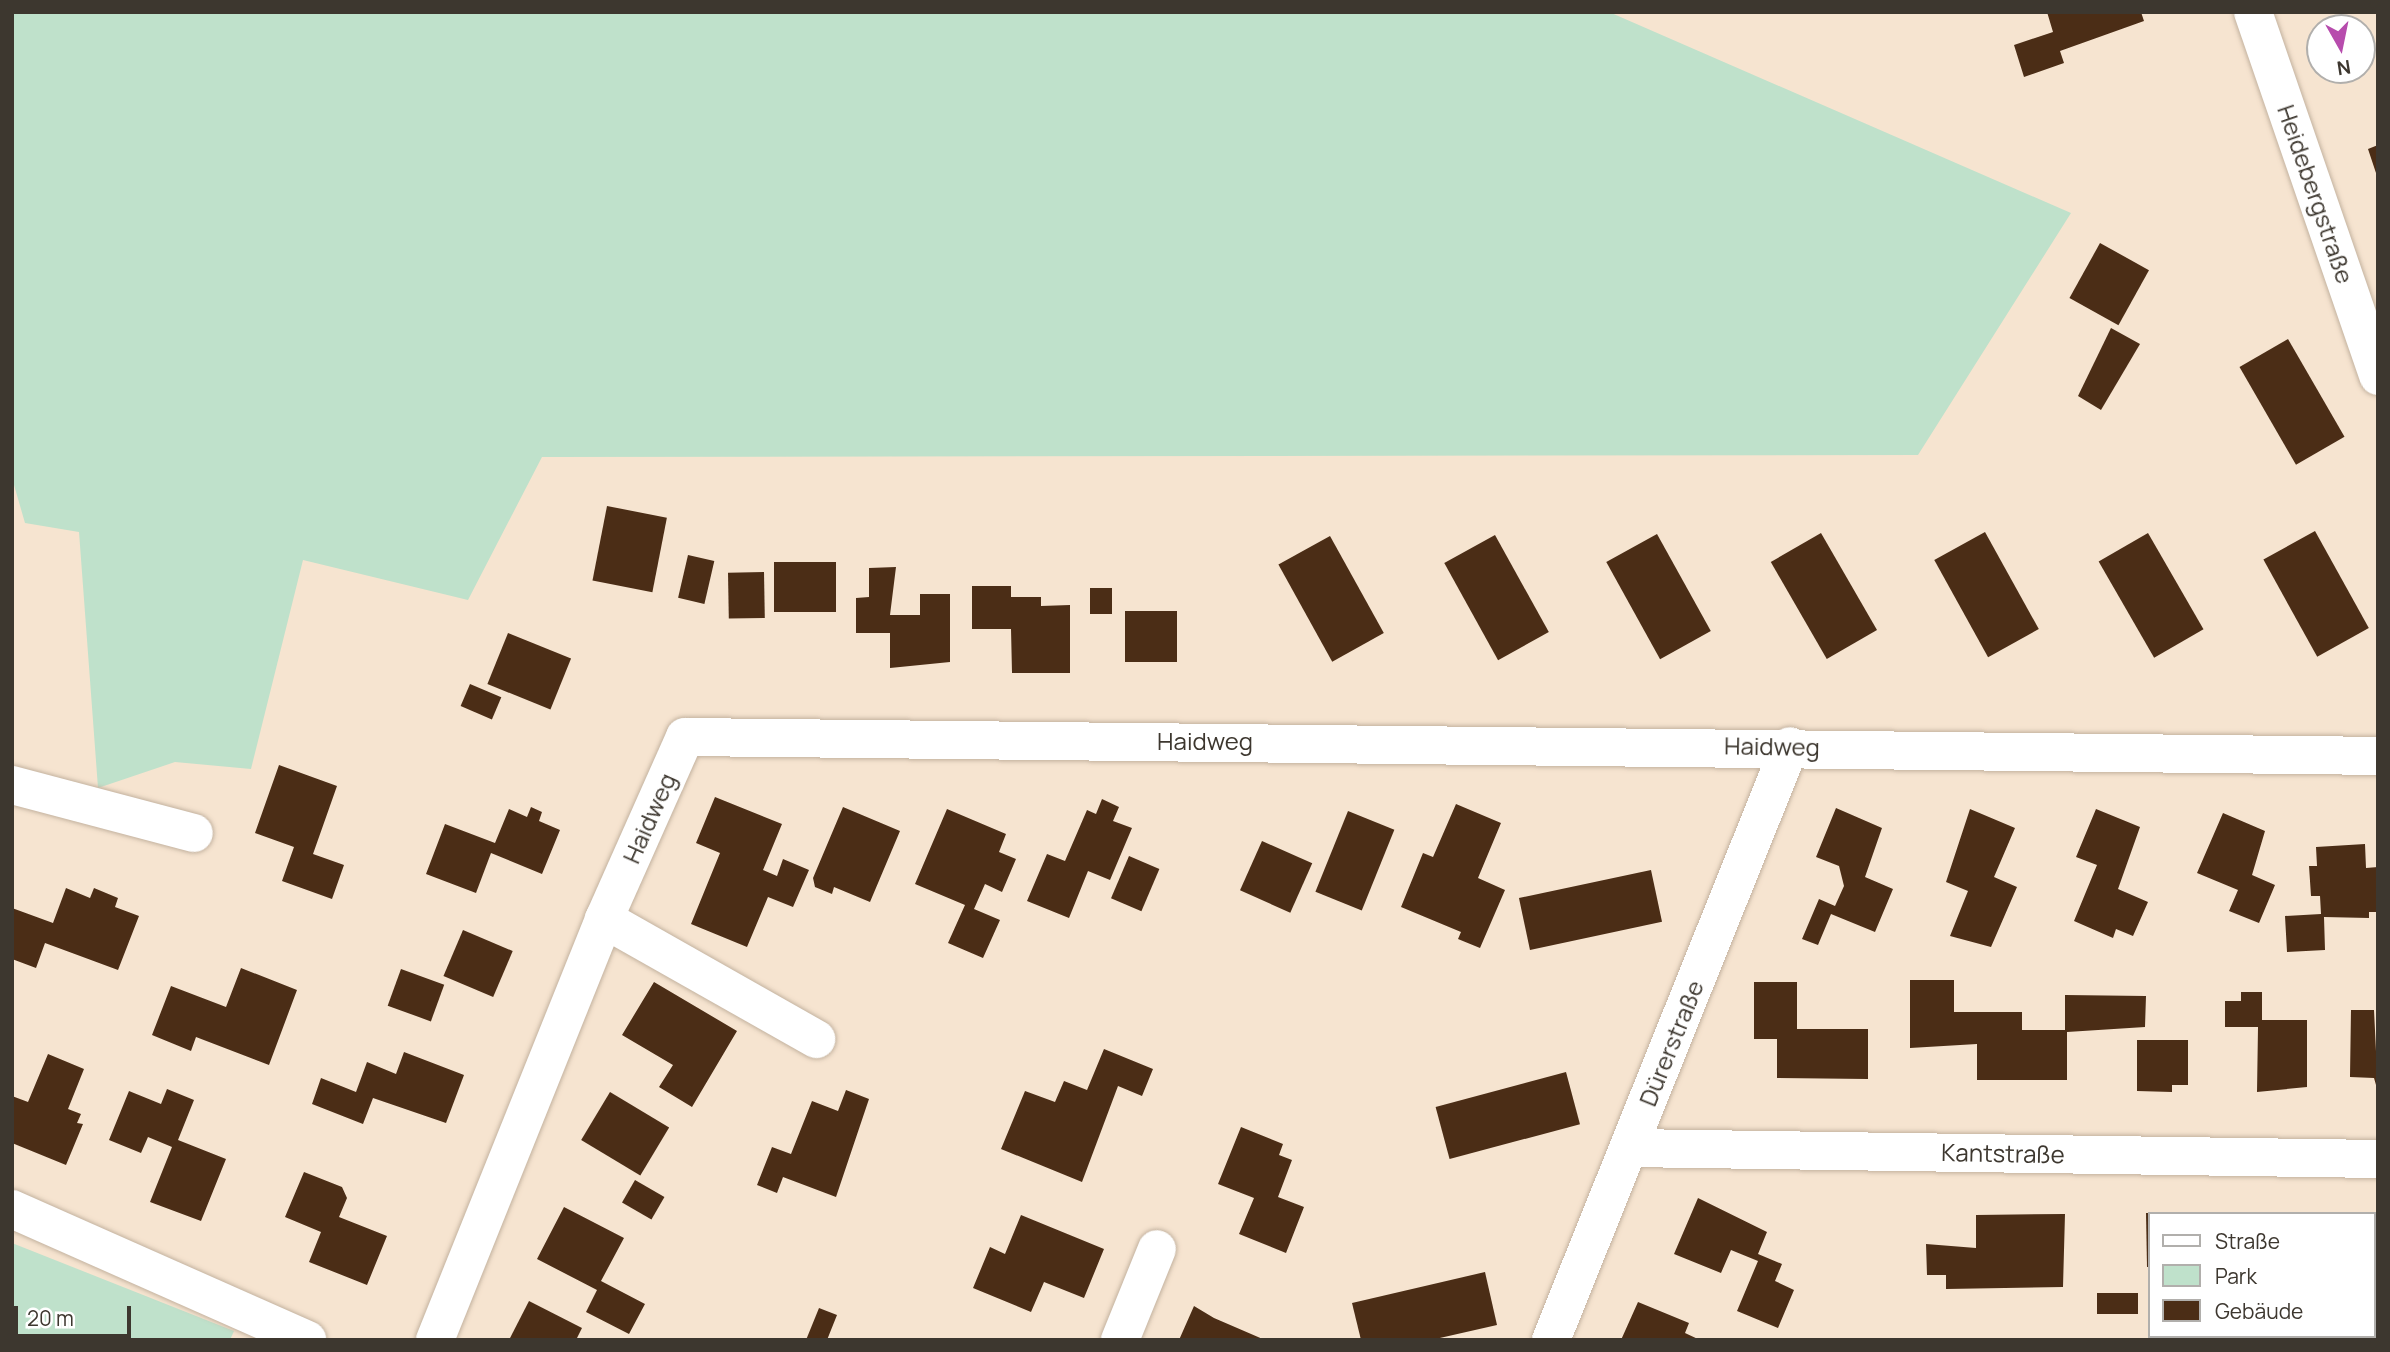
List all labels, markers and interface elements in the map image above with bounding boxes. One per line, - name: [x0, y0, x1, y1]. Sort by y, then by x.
- north arrow: [2306, 14, 2376, 84]
- text: N: [2335, 54, 2353, 82]
- street label: Heidebergstraße: [2272, 101, 2360, 287]
- street label: Haidweg: [1157, 727, 1253, 755]
- street label: Haidweg: [1724, 731, 1820, 761]
- street label: Haidweg: [616, 768, 682, 868]
- street label: Dürerstraße: [1633, 976, 1709, 1110]
- street label: Kantstraße: [1941, 1138, 2065, 1168]
- legend: [2148, 1212, 2376, 1338]
- text: Straße: [2215, 1227, 2280, 1255]
- text: Park: [2215, 1262, 2257, 1290]
- scale bar: [18, 1292, 135, 1336]
- text: Gebäude: [2215, 1297, 2303, 1325]
- text: 20 m: [27, 1304, 74, 1332]

